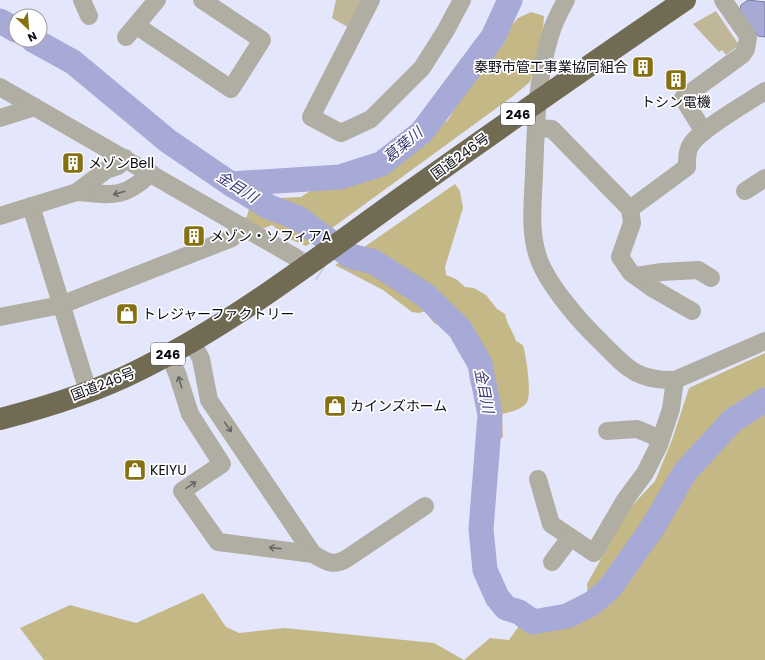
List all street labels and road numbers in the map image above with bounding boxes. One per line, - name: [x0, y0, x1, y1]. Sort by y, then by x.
- road number: 246: [501, 103, 535, 125]
- street label: 国道246号: [427, 128, 493, 184]
- road number: 246: [151, 343, 185, 365]
- street label: 国道246号: [68, 363, 138, 405]

